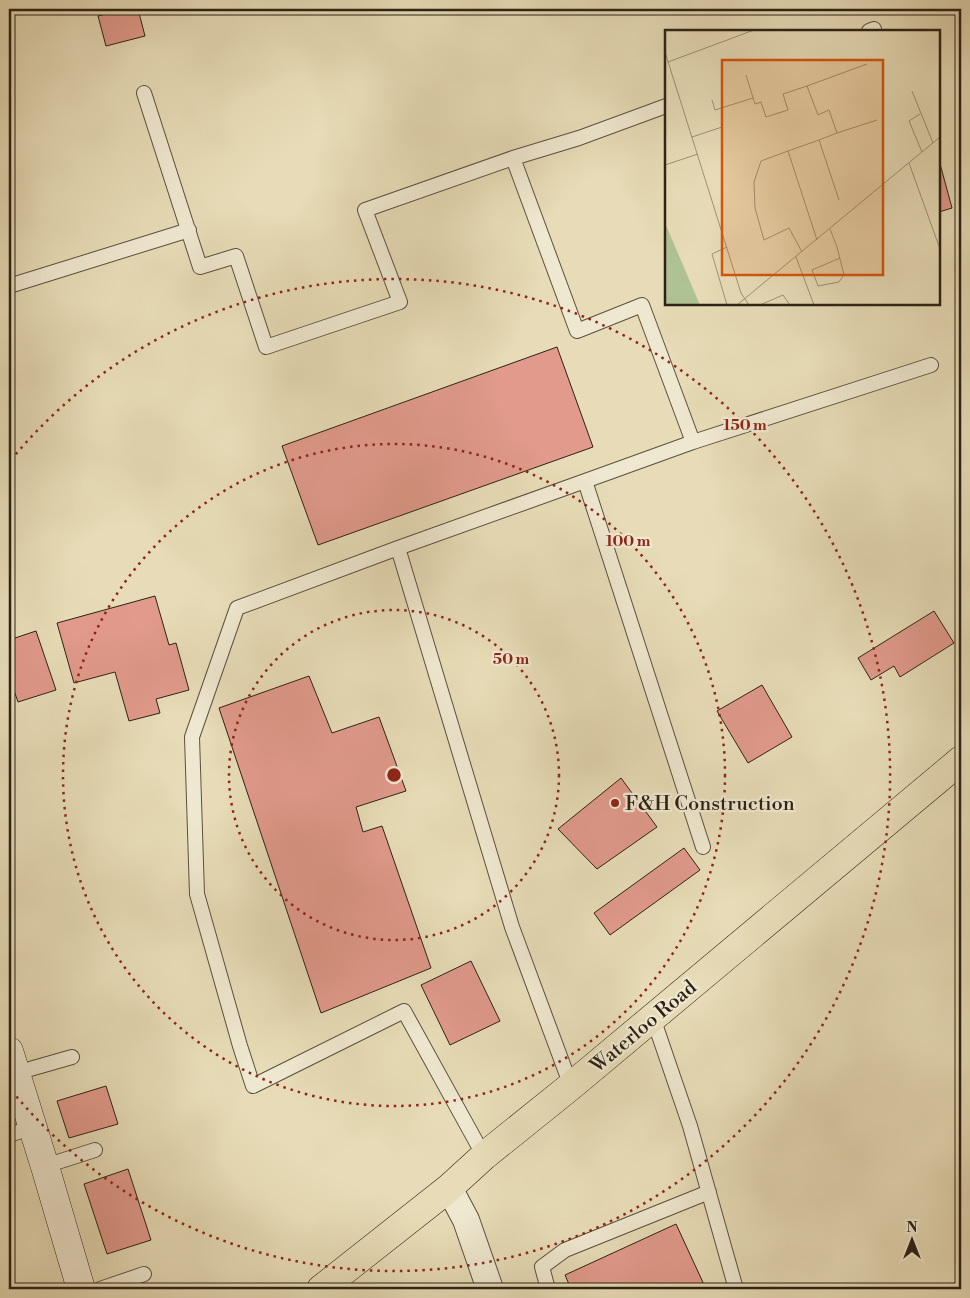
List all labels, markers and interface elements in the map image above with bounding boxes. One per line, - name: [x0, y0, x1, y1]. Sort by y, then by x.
- inset map: [665, 30, 940, 305]
- text: 150 m: [723, 416, 767, 435]
- text: 100 m: [606, 532, 651, 551]
- text: 50 m: [493, 650, 529, 669]
- centre of rings: [385, 766, 403, 784]
- place label: F&H Construction: [625, 792, 795, 817]
- marker: F&H Construction: [609, 797, 621, 809]
- street label: Waterloo Road: [585, 975, 703, 1080]
- north arrow: [888, 1216, 938, 1266]
- text: N: [906, 1219, 918, 1237]

